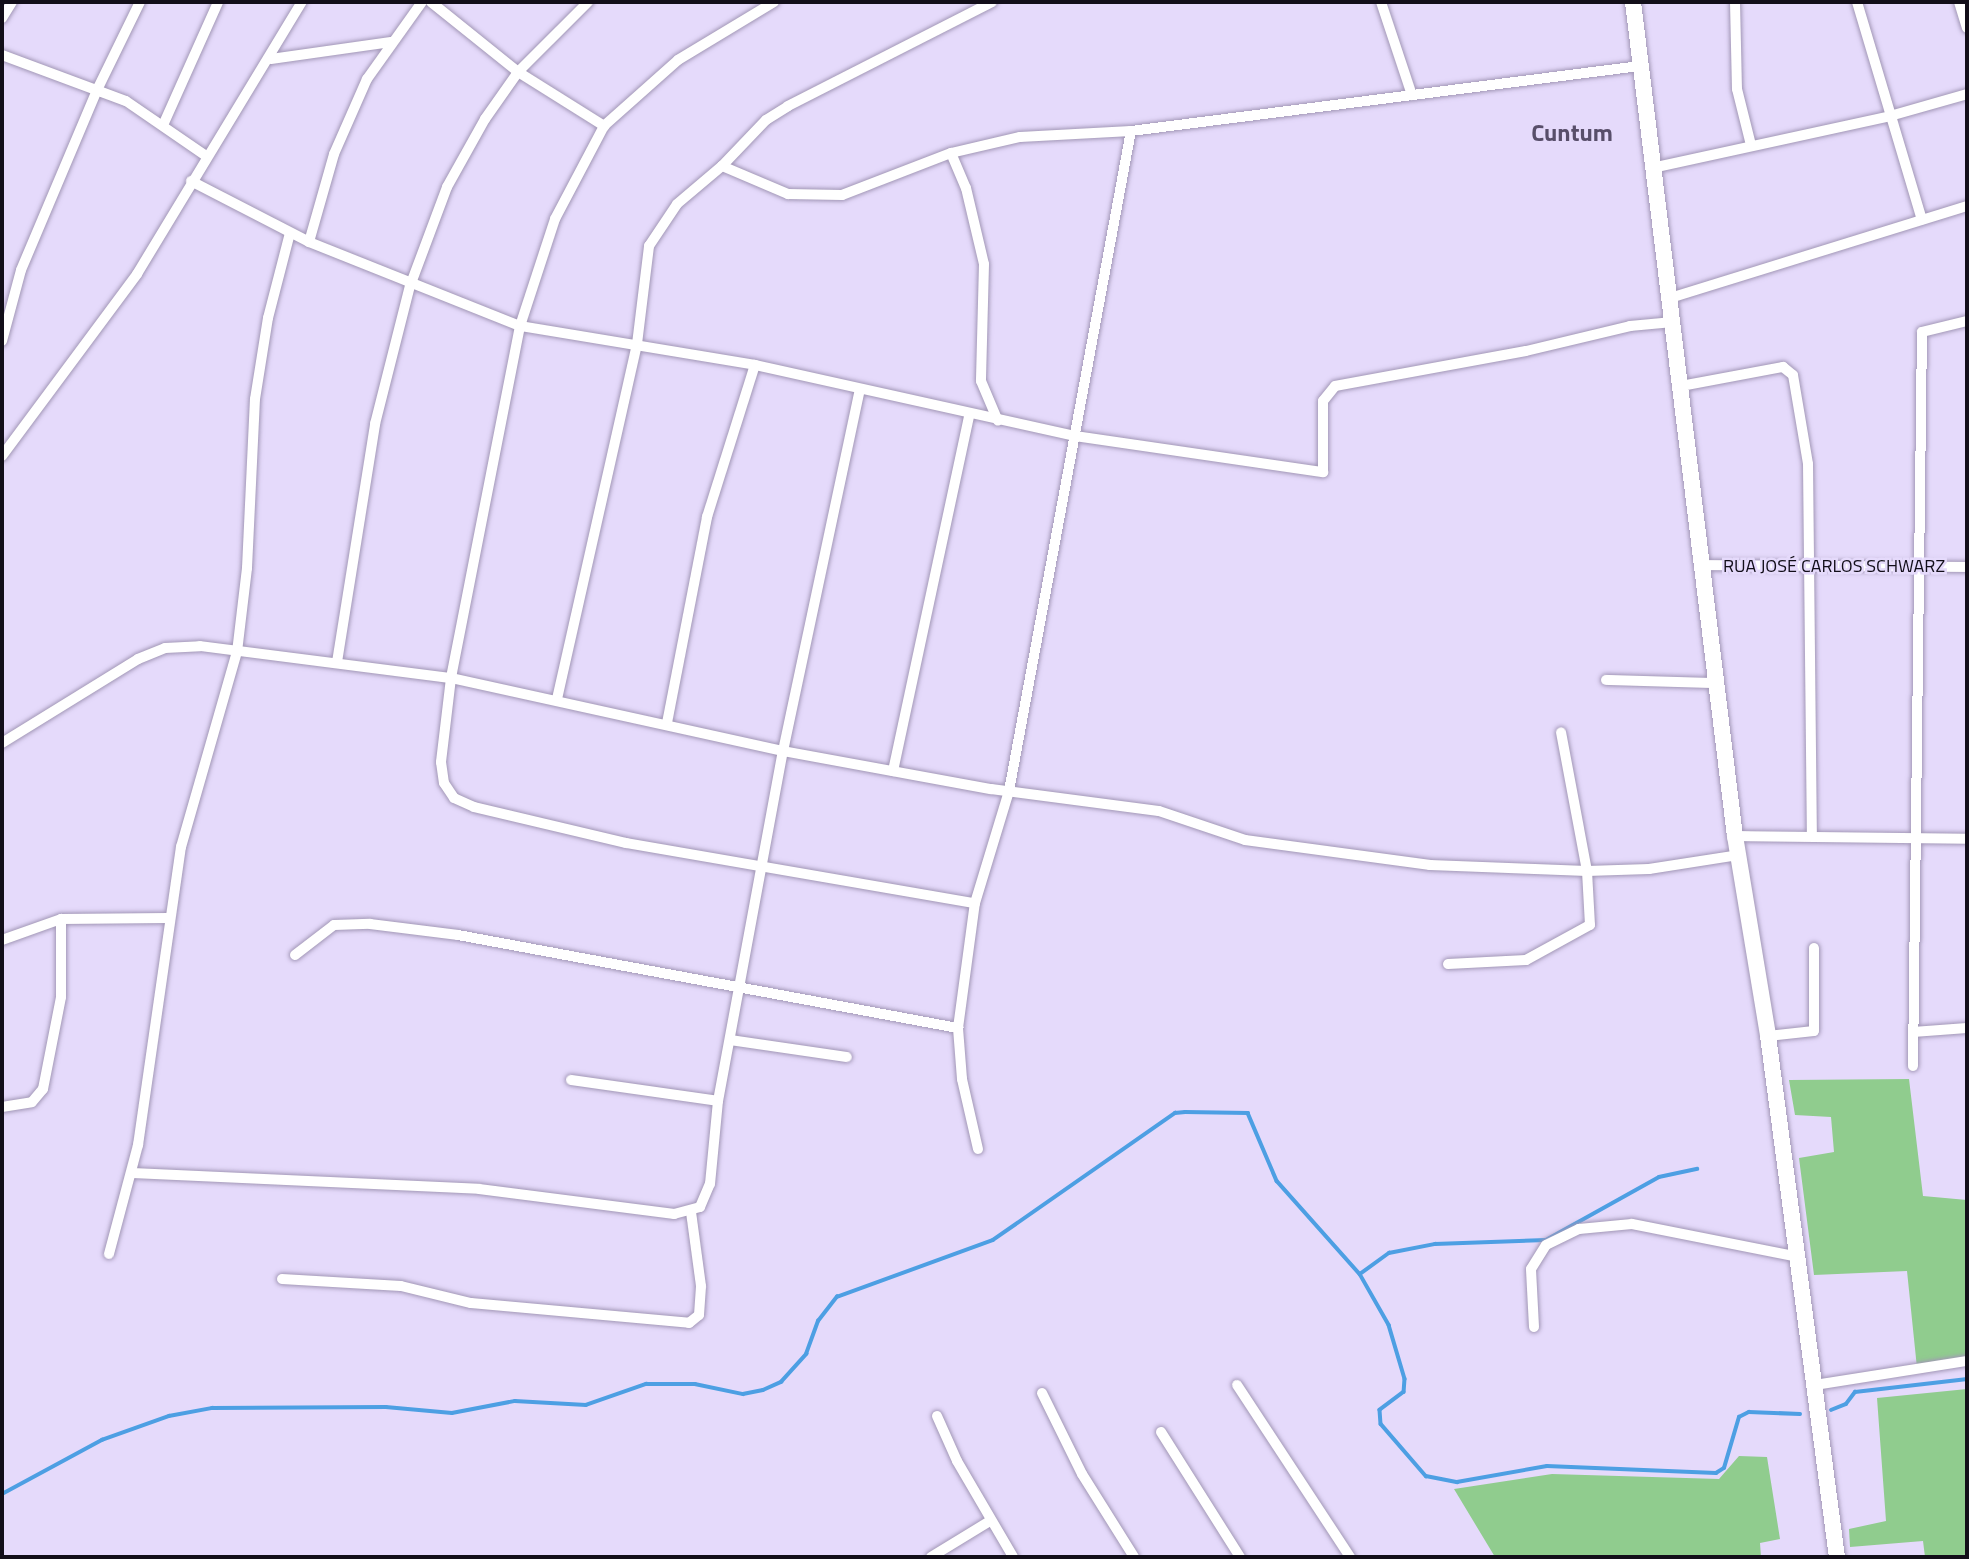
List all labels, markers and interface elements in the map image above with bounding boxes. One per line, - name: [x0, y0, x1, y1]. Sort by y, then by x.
- district label: Cuntum: [1531, 119, 1613, 147]
- street label: RUA JOSÉ CARLOS SCHWARZ: [1723, 555, 1945, 577]

